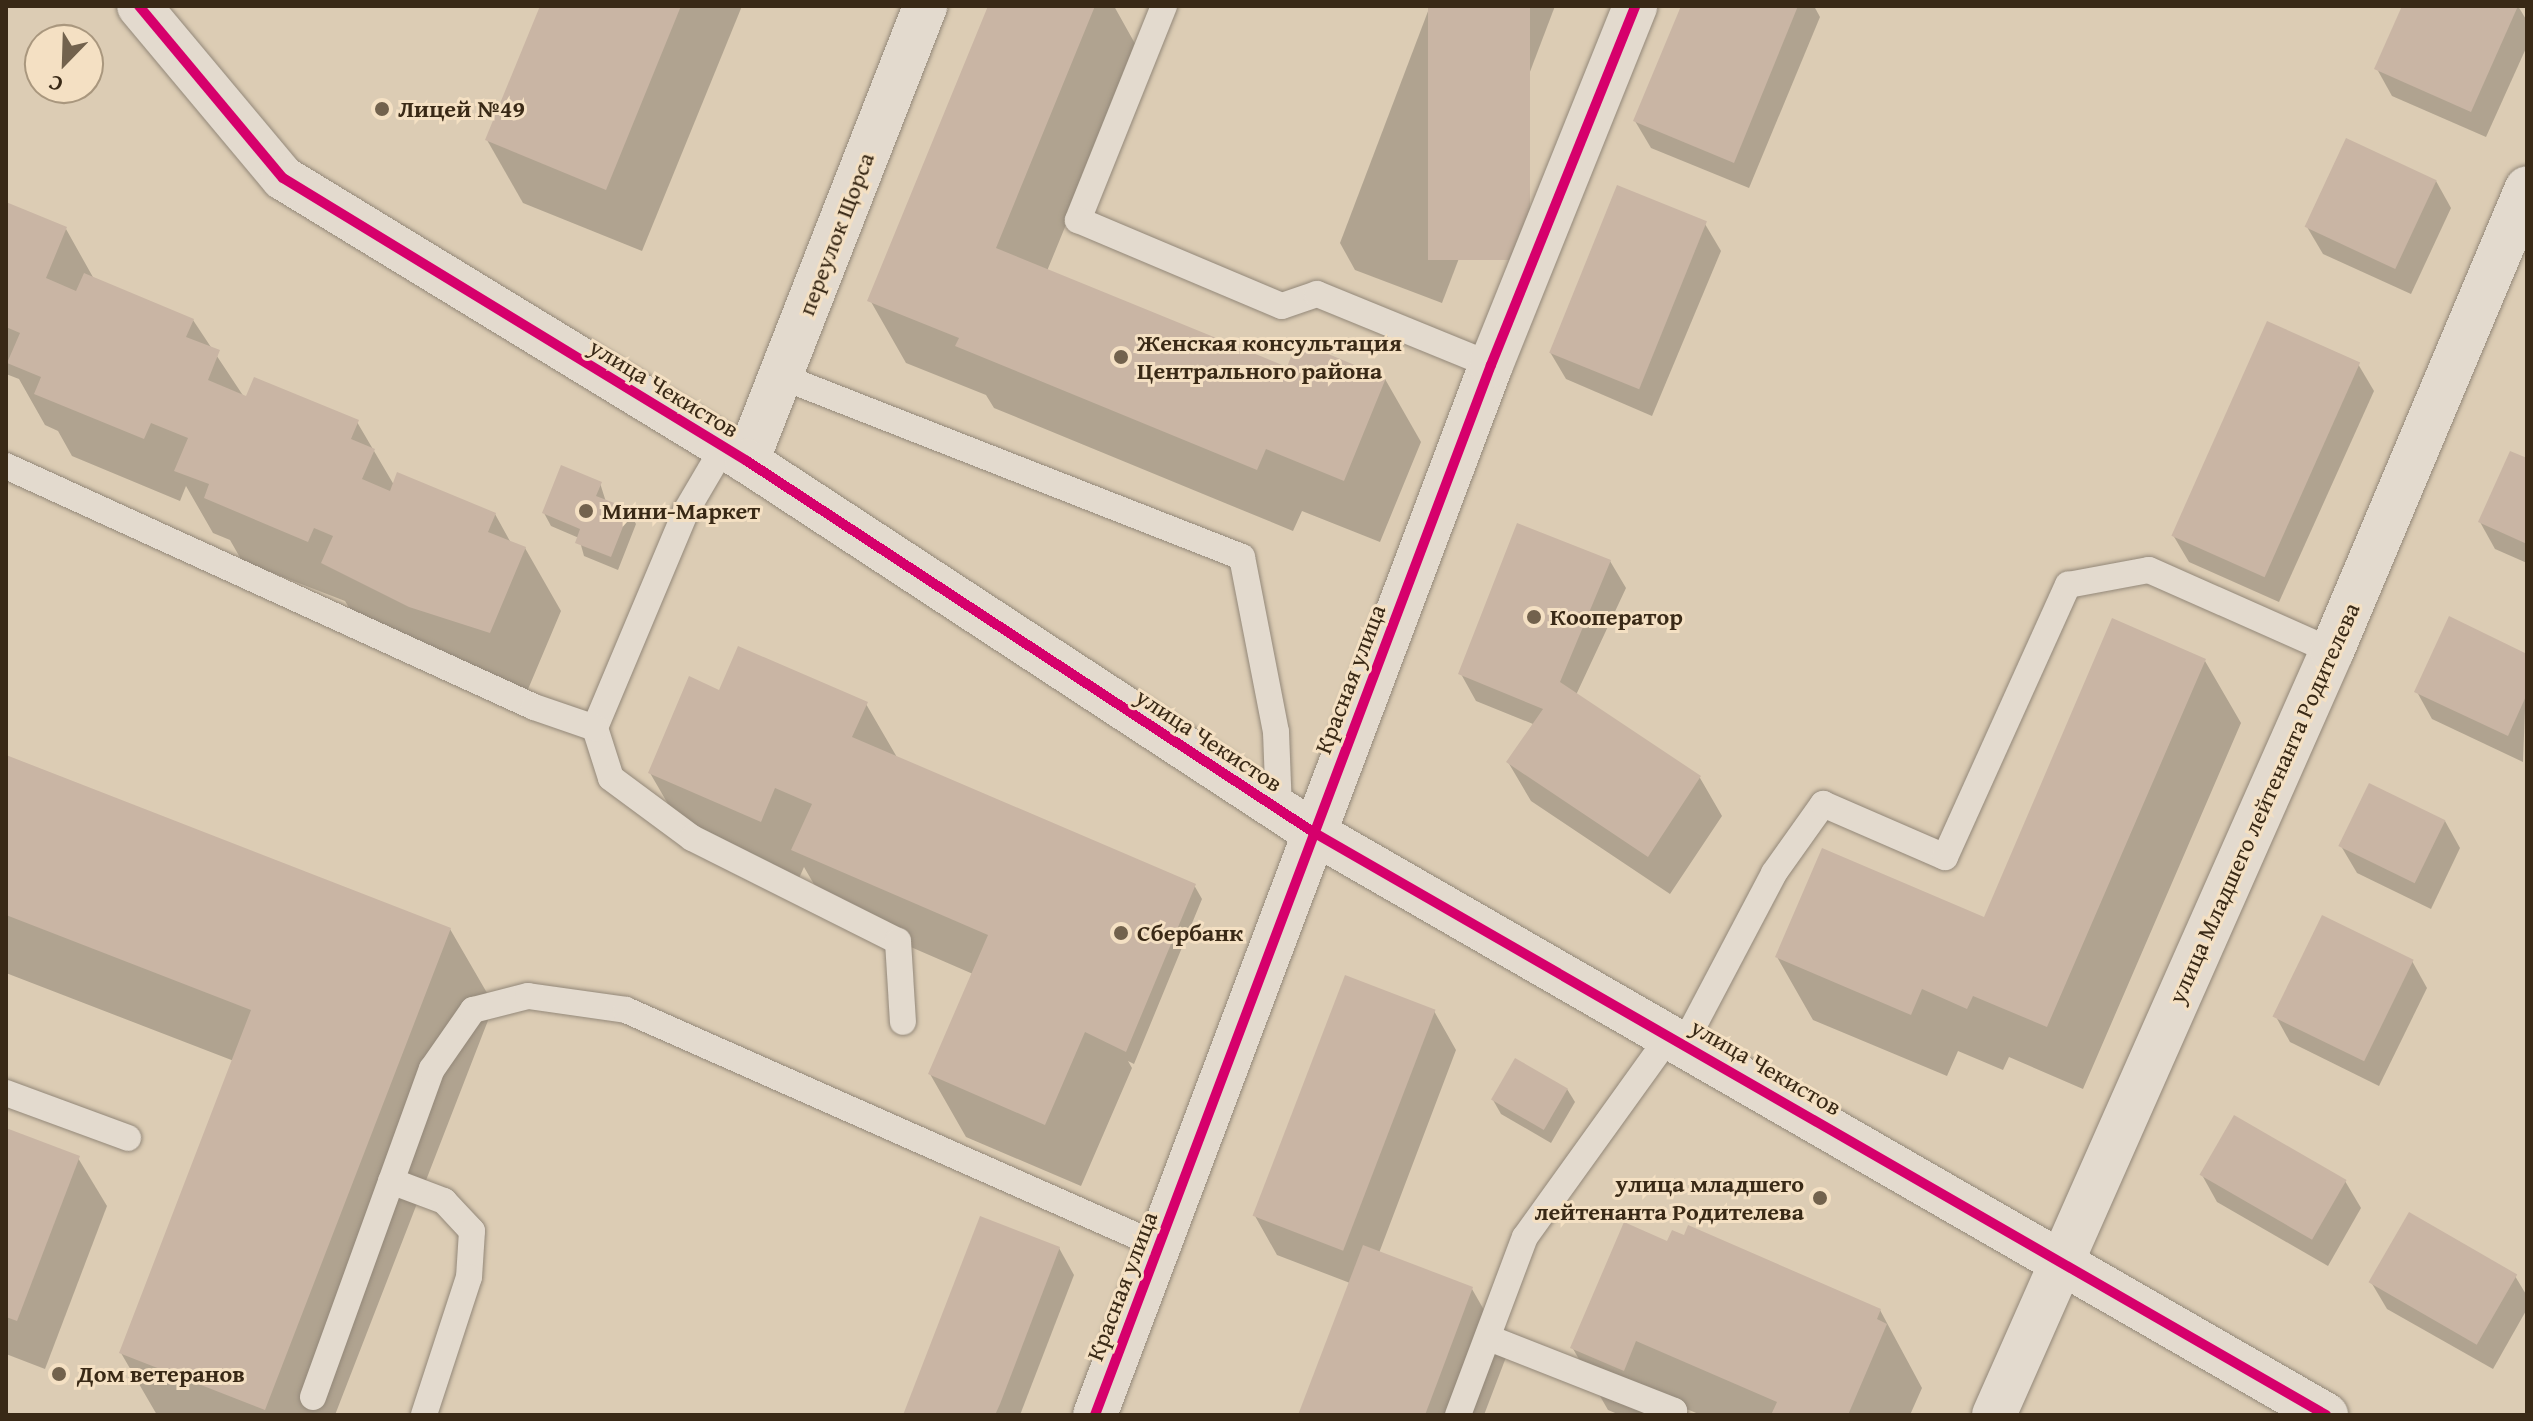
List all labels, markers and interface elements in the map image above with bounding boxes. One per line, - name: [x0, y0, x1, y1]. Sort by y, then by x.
- north arrow: [24, 24, 104, 104]
- text: С: [43, 67, 67, 101]
- place label: Лицей №49: [398, 95, 525, 123]
- marker: Лицей №49: [373, 100, 391, 118]
- street label: переулок Щорса: [792, 149, 880, 319]
- place label: Женская консультация Центрального района: [1137, 329, 1402, 385]
- street label: улица Чекистов: [584, 332, 744, 444]
- marker: Женская консультация Центрального района: [1112, 348, 1130, 366]
- place label: Мини-Маркет: [602, 497, 760, 525]
- marker: Мини-Маркет: [577, 502, 595, 520]
- street label: улица Младшего лейтенанта Родителева: [2162, 598, 2366, 1008]
- street label: Красная улица: [1308, 600, 1392, 758]
- place label: Кооператор: [1550, 603, 1683, 631]
- marker: Кооператор: [1525, 608, 1543, 626]
- street label: улица Чекистов: [1130, 682, 1288, 798]
- place label: Сбербанк: [1137, 919, 1243, 947]
- marker: Сбербанк: [1112, 924, 1130, 942]
- street label: улица Чекистов: [1686, 1012, 1846, 1122]
- place label: улица младшего лейтенанта Родителева: [1535, 1170, 1804, 1226]
- marker: улица младшего лейтенанта Родителева: [1811, 1189, 1829, 1207]
- street label: Красная улица: [1080, 1207, 1164, 1365]
- place label: Дом ветеранов: [77, 1360, 245, 1388]
- marker: Дом ветеранов: [48, 1363, 70, 1385]

